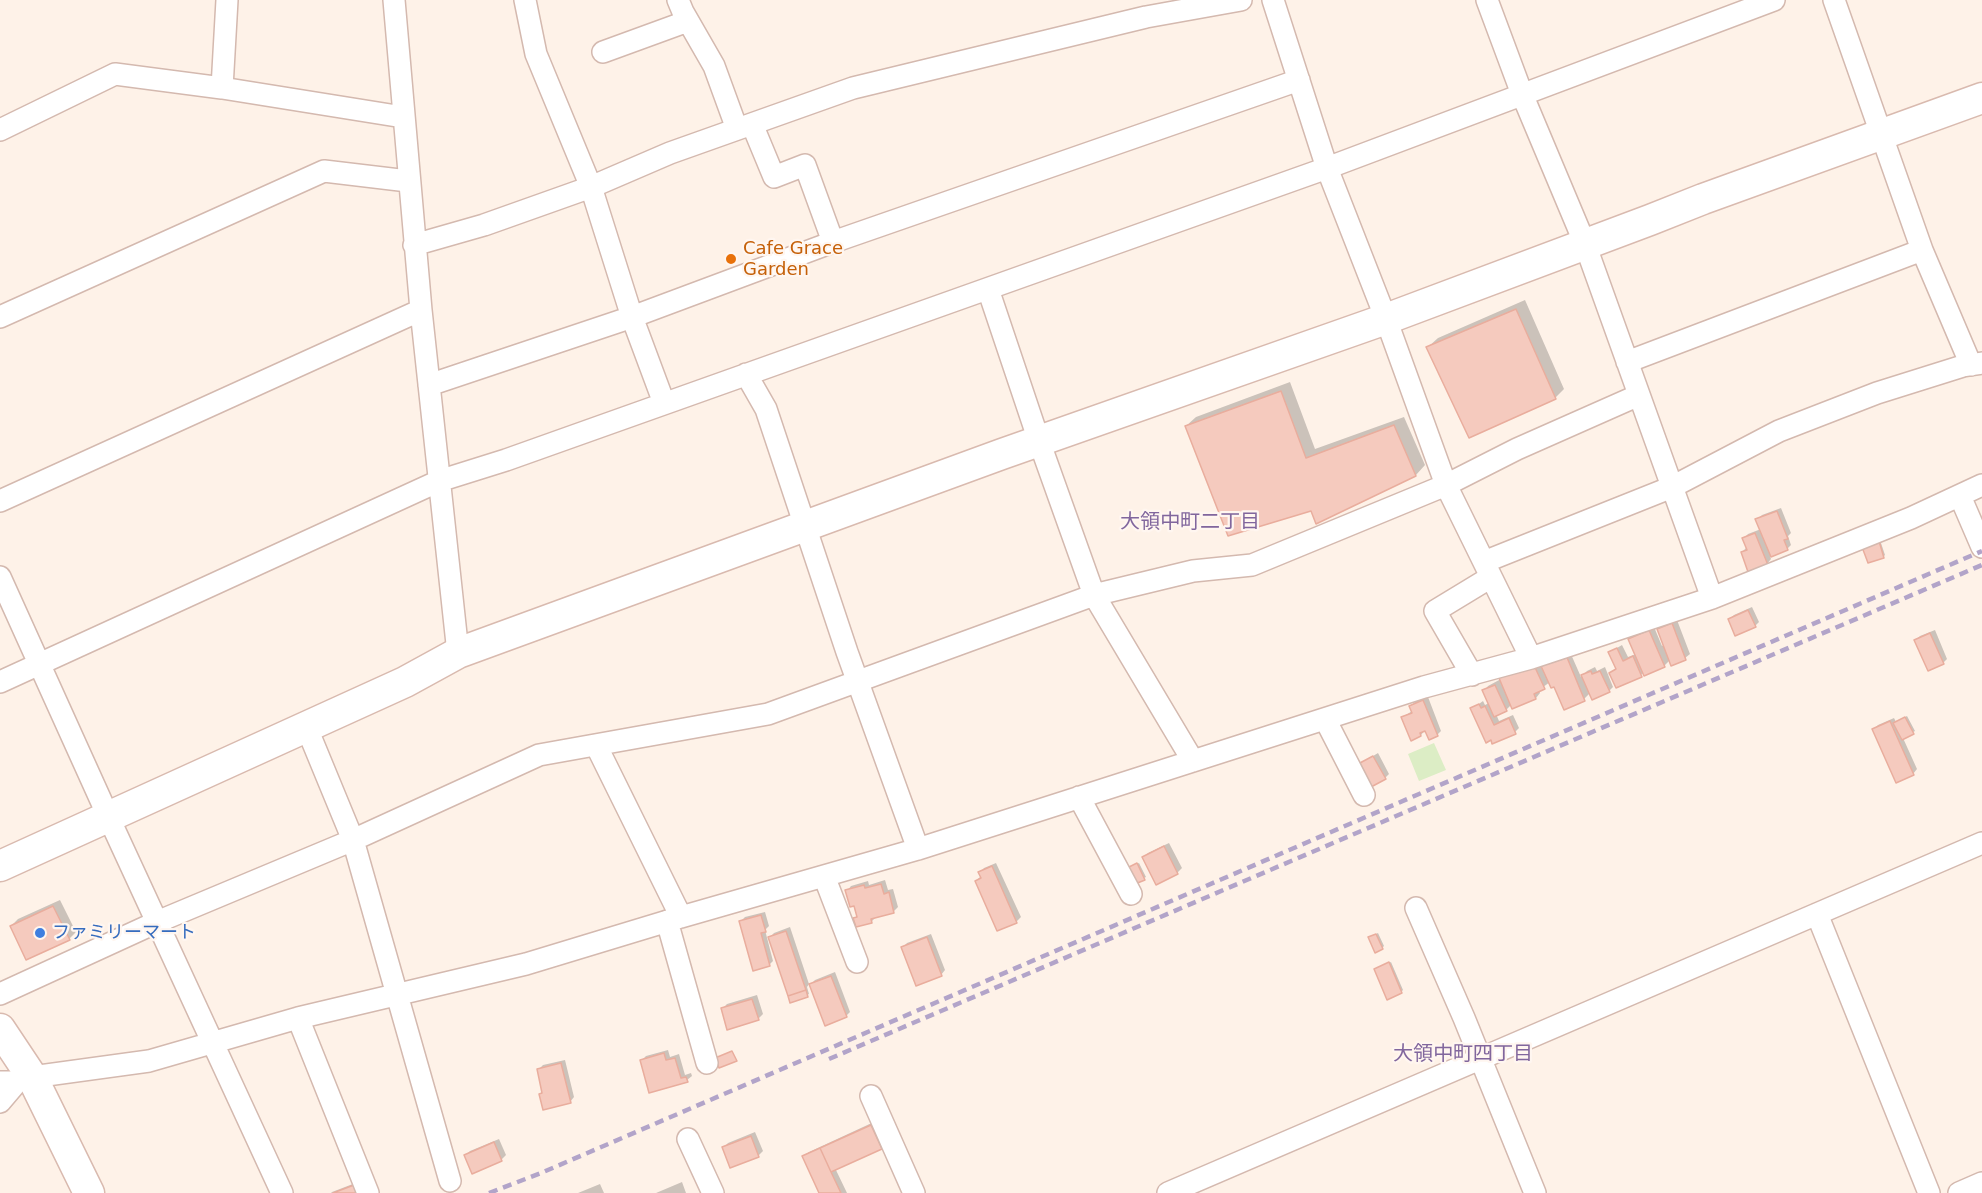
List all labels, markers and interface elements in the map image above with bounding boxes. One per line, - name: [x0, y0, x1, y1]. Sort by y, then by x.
- place label: Cafe Grace Garden: [743, 238, 843, 280]
- marker: Cafe Grace Garden: [724, 252, 738, 266]
- district label: 大領中町二丁目: [1120, 511, 1260, 535]
- place label: ファミリーマート: [52, 922, 196, 944]
- marker: ファミリーマート: [33, 926, 47, 940]
- district label: 大領中町四丁目: [1393, 1043, 1533, 1067]

